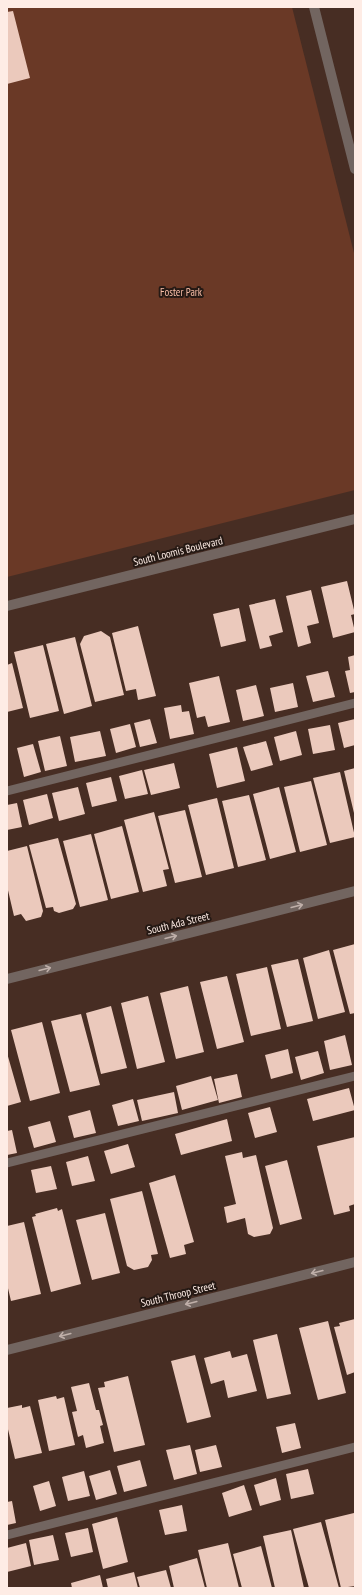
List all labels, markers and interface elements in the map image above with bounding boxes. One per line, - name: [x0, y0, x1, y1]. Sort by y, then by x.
- park label: Foster Park: [160, 285, 203, 299]
- street label: South Loomis Boulevard: [132, 533, 224, 569]
- one-way arrow: [290, 901, 303, 909]
- street label: South Ada Street: [145, 909, 211, 937]
- one-way arrow: [164, 933, 177, 941]
- one-way arrow: [38, 965, 51, 973]
- one-way arrow: [311, 1268, 324, 1276]
- street label: South Throop Street: [139, 1278, 217, 1310]
- one-way arrow: [185, 1300, 198, 1308]
- one-way arrow: [59, 1332, 72, 1340]

